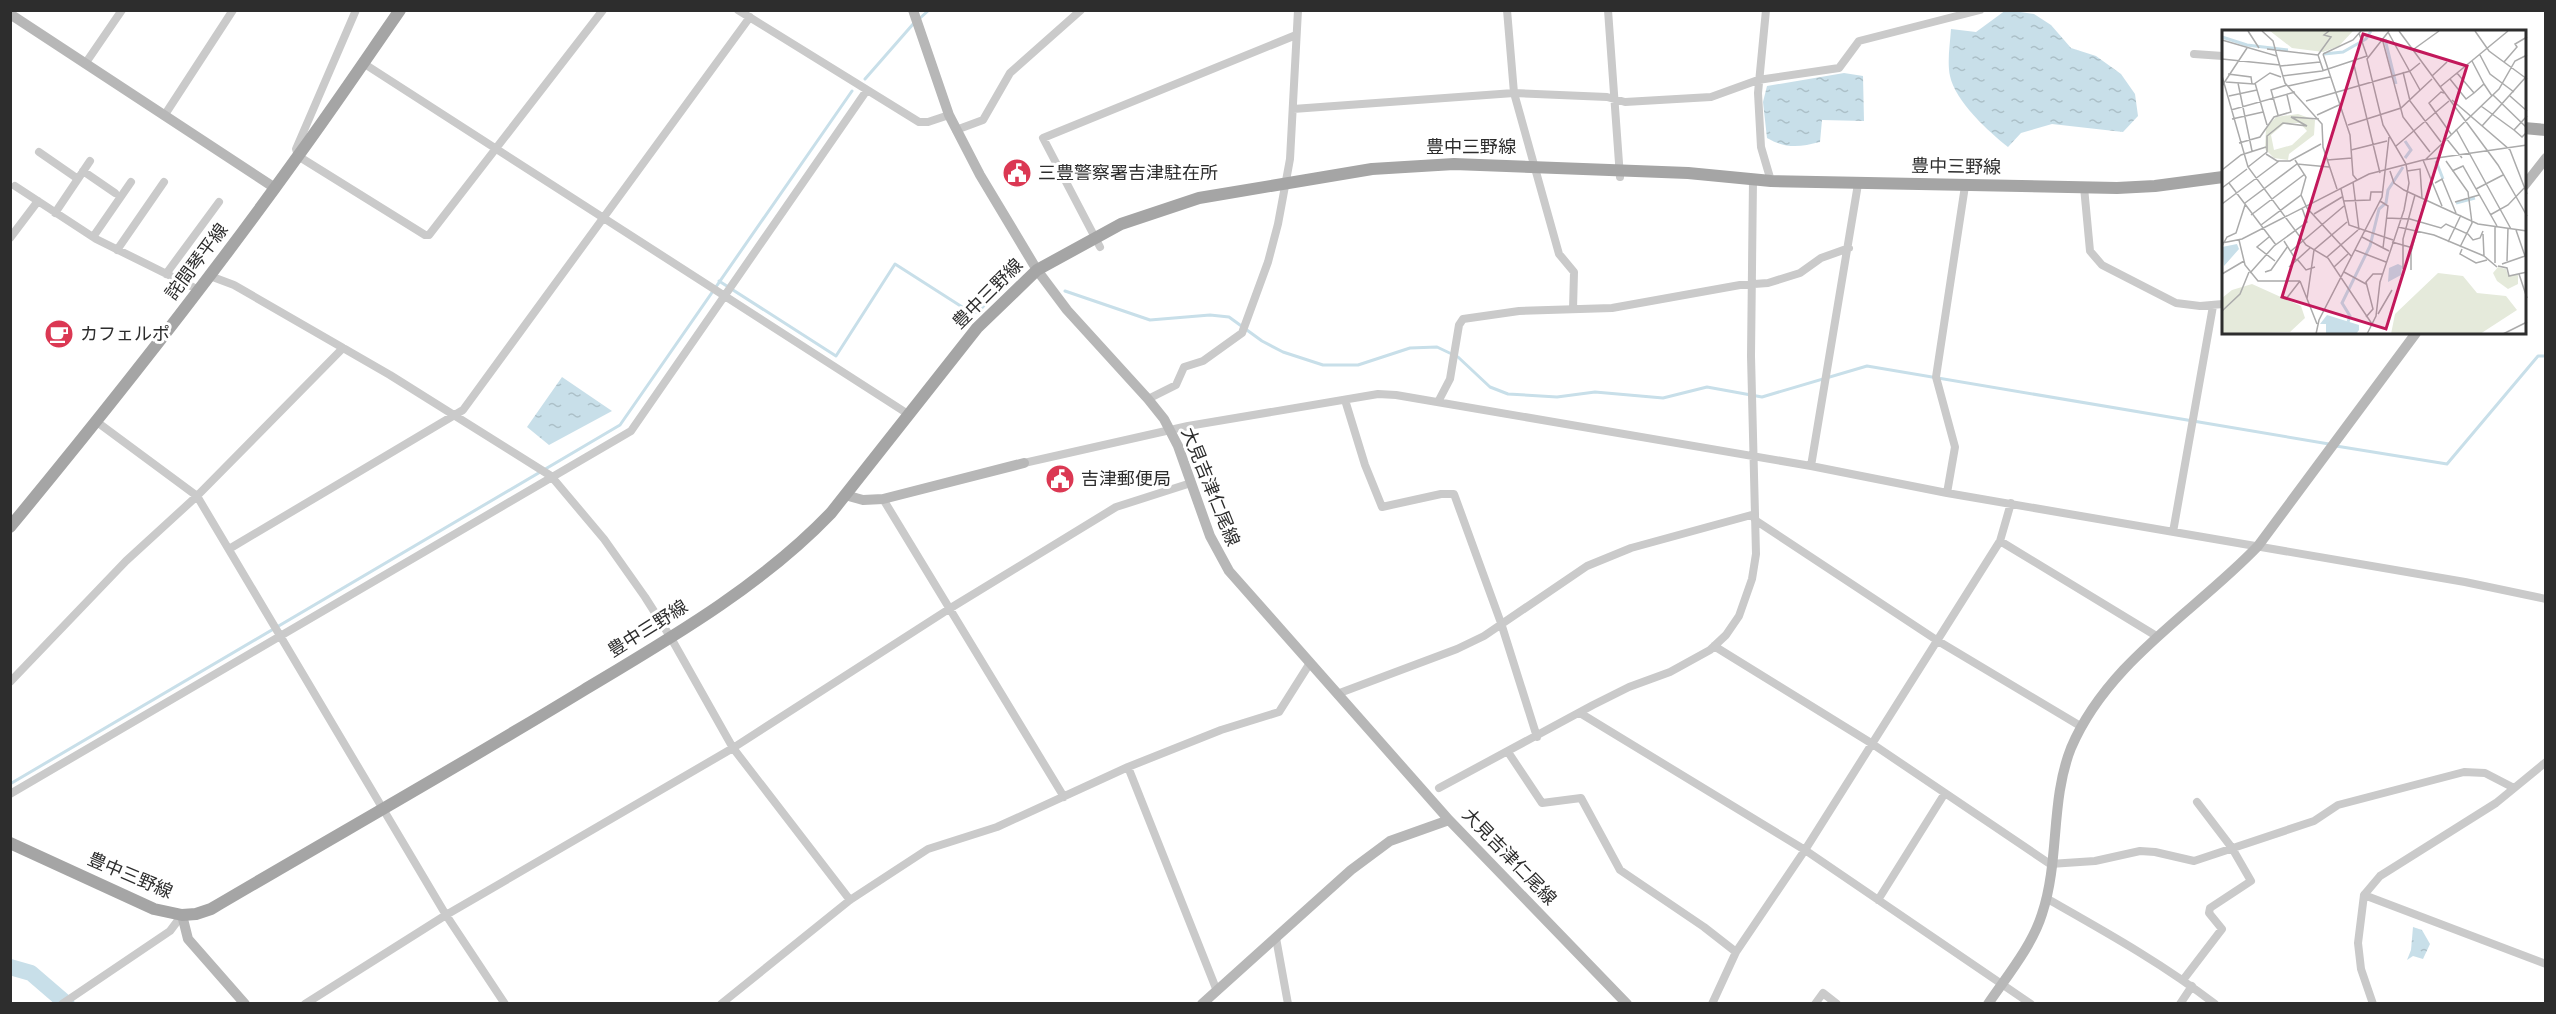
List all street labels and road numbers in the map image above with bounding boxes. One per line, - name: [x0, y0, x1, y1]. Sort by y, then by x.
- street label: 豊中三野線: [1426, 137, 1516, 158]
- street label: 豊中三野線: [1911, 156, 2001, 178]
- street label: 詫間琴平線: [162, 220, 232, 304]
- street label: 豊中三野線: [949, 255, 1027, 333]
- street label: 大見吉津仁尾線: [1177, 425, 1243, 549]
- street label: 豊中三野線: [604, 596, 692, 662]
- street label: 大見吉津仁尾線: [1458, 804, 1560, 910]
- street label: 豊中三野線: [84, 849, 176, 903]

